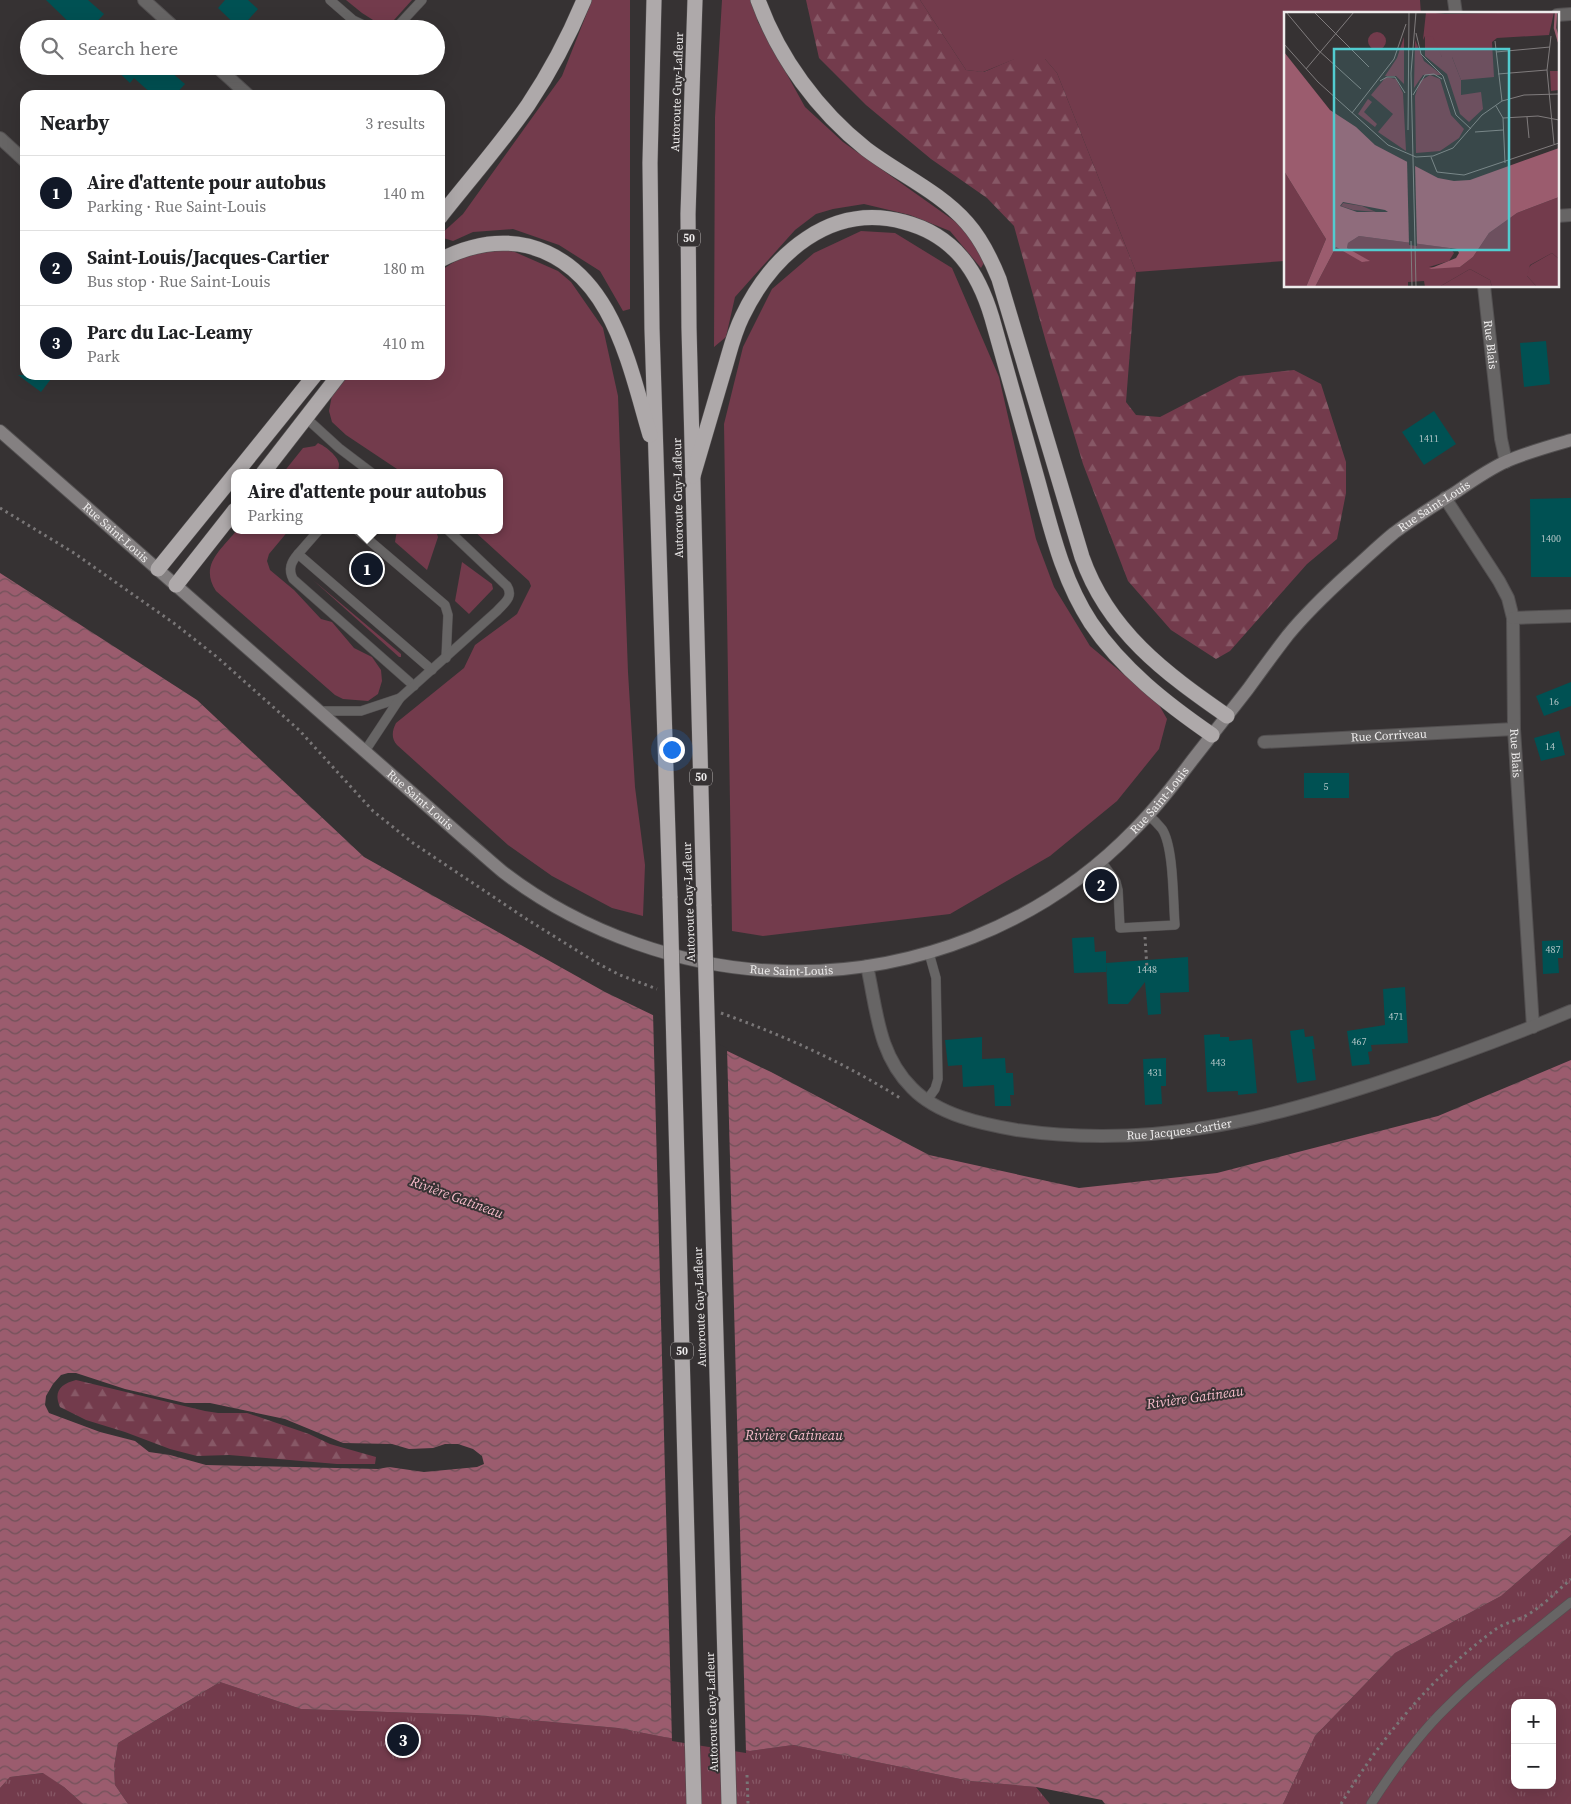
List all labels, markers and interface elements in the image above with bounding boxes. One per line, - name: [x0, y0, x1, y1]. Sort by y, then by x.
- inset map: [1284, 12, 1558, 288]
- search box: [20, 20, 445, 75]
- street label: Autoroute Guy-Lafleur: [667, 32, 687, 152]
- icon: search: [38, 34, 66, 62]
- text: Search here: [78, 35, 178, 61]
- text: Nearby: [40, 108, 110, 137]
- text: 3 results: [365, 112, 425, 134]
- text: Aire d'attente pour autobus: [87, 169, 326, 195]
- text: 1: [52, 182, 60, 204]
- text: 140 m: [383, 182, 425, 204]
- text: Parking · Rue Saint-Louis: [87, 195, 266, 217]
- road number: 50: [678, 230, 700, 247]
- text: Saint-Louis/Jacques-Cartier: [87, 244, 329, 270]
- text: 2: [52, 257, 60, 279]
- text: 180 m: [383, 257, 425, 279]
- text: Bus stop · Rue Saint-Louis: [87, 270, 271, 292]
- text: Parc du Lac-Leamy: [87, 319, 253, 345]
- street label: Rue Blais: [1480, 319, 1501, 370]
- text: 3: [52, 332, 60, 354]
- text: 410 m: [383, 332, 425, 354]
- text: Park: [87, 345, 120, 367]
- house number: 1411: [1419, 432, 1439, 445]
- street label: Autoroute Guy-Lafleur: [669, 438, 687, 558]
- popup: [231, 469, 503, 534]
- street label: Rue Saint-Louis: [1395, 477, 1473, 536]
- text: Aire d'attente pour autobus: [248, 478, 486, 504]
- street label: Rue Saint-Louis: [79, 499, 152, 566]
- text: Parking: [248, 504, 303, 526]
- house number: 1400: [1541, 532, 1561, 545]
- pin: 1: [351, 550, 383, 588]
- house number: 16: [1549, 695, 1559, 708]
- street label: Rue Corriveau: [1350, 726, 1427, 745]
- street label: Rue Blais: [1506, 728, 1525, 778]
- your location: [659, 737, 685, 763]
- house number: 14: [1545, 740, 1555, 753]
- street label: Rue Saint-Louis: [1126, 763, 1193, 838]
- street label: Rue Saint-Louis: [383, 766, 457, 833]
- road number: 50: [690, 769, 712, 786]
- house number: 5: [1324, 780, 1329, 793]
- street label: Autoroute Guy-Lafleur: [679, 842, 699, 962]
- pin: 2: [1085, 866, 1117, 904]
- house number: 487: [1546, 943, 1561, 956]
- street label: Rue Saint-Louis: [749, 961, 834, 979]
- house number: 1448: [1137, 963, 1157, 976]
- house number: 471: [1389, 1010, 1404, 1023]
- house number: 467: [1352, 1035, 1367, 1048]
- house number: 443: [1211, 1056, 1226, 1069]
- house number: 431: [1148, 1066, 1163, 1079]
- street label: Rue Jacques-Cartier: [1126, 1115, 1233, 1144]
- water label: Rivière Gatineau: [407, 1170, 506, 1223]
- street label: Autoroute Guy-Lafleur: [690, 1247, 710, 1367]
- road number: 50: [671, 1342, 693, 1360]
- water label: Rivière Gatineau: [1144, 1380, 1245, 1414]
- water label: Rivière Gatineau: [744, 1425, 843, 1445]
- street label: Autoroute Guy-Lafleur: [702, 1652, 722, 1772]
- map controls: [1511, 1699, 1556, 1789]
- button: +: [1511, 1699, 1556, 1744]
- pin: 3: [387, 1721, 419, 1759]
- button: −: [1511, 1744, 1556, 1789]

